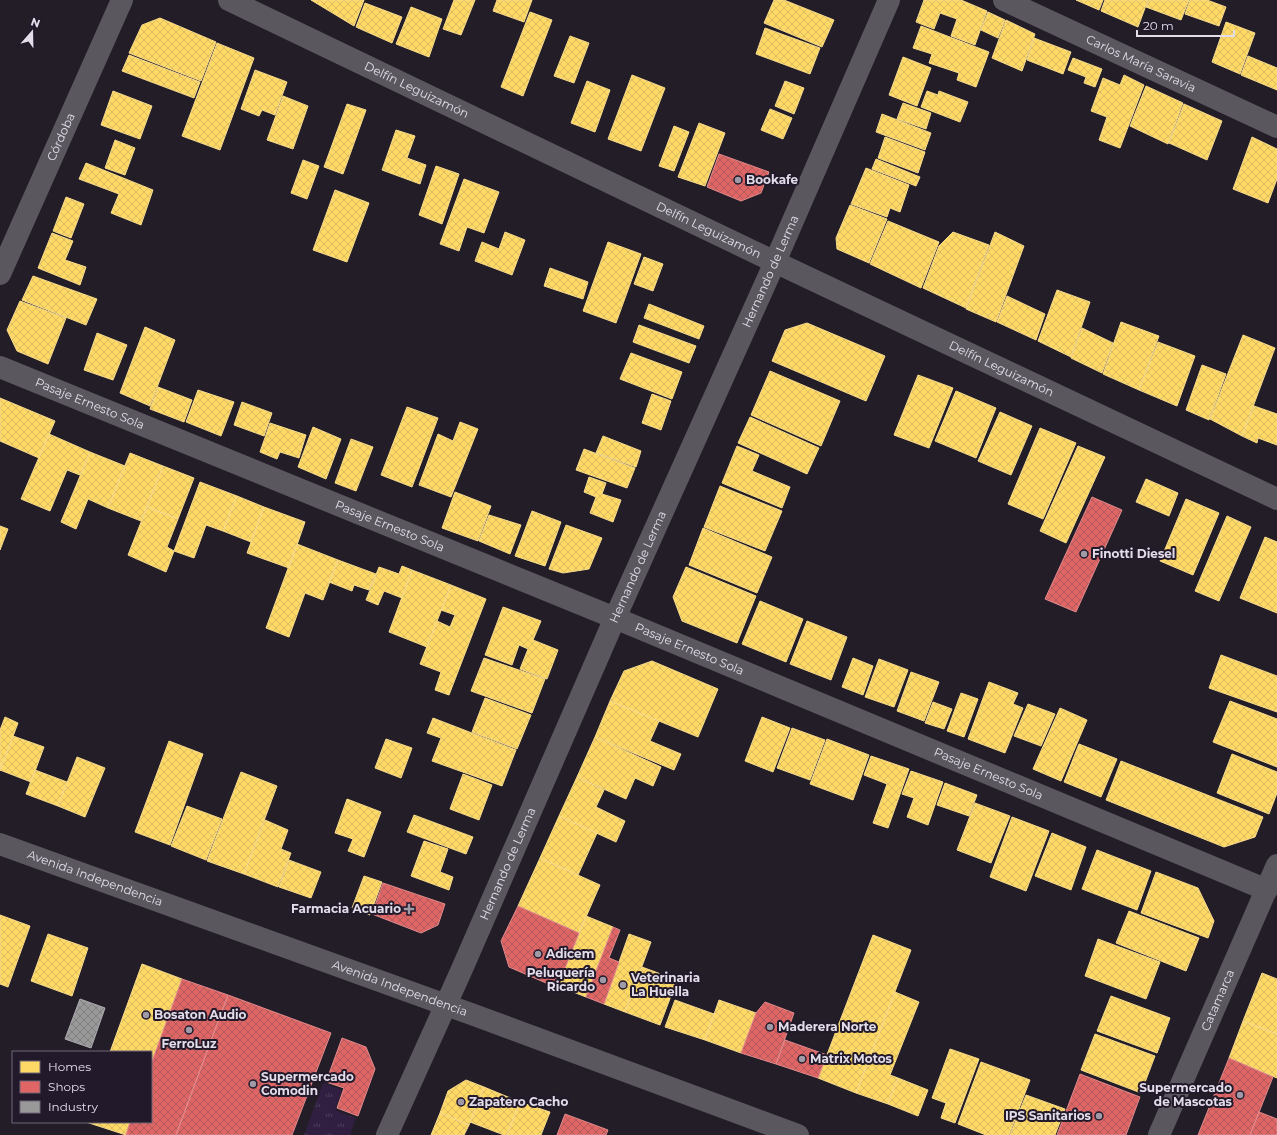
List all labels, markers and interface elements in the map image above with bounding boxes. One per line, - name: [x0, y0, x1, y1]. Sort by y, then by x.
- north arrow: [12, 12, 52, 52]
- scale bar: [1137, 12, 1234, 38]
- text: N: [29, 15, 42, 31]
- text: 20 m: [1143, 18, 1174, 33]
- street label: Carlos María Saravia: [1084, 31, 1198, 95]
- street label: Delfín Leguizamón: [362, 58, 472, 121]
- street label: Córdoba: [43, 110, 78, 163]
- place label: Bookafe: [746, 172, 799, 187]
- marker: Bookafe: [733, 175, 743, 185]
- street label: Delfín Leguizamón: [654, 198, 764, 261]
- street label: Hernando de Lerma: [739, 213, 801, 330]
- street label: Delfín Leguizamón: [947, 337, 1057, 400]
- street label: Pasaje Ernesto Sola: [33, 374, 147, 432]
- street label: Pasaje Ernesto Sola: [333, 497, 447, 555]
- street label: Hernando de Lerma: [606, 508, 669, 625]
- place label: Finotti Diesel: [1092, 546, 1175, 561]
- marker: Finotti Diesel: [1079, 549, 1089, 559]
- street label: Pasaje Ernesto Sola: [633, 619, 746, 678]
- street label: Pasaje Ernesto Sola: [932, 744, 1046, 803]
- street label: Hernando de Lerma: [476, 805, 539, 922]
- street label: Avenida Independencia: [25, 847, 165, 909]
- place label: Farmacia Acuario: [291, 901, 401, 916]
- marker: Farmacia Acuario: [404, 904, 414, 914]
- place label: Adicem: [545, 946, 594, 961]
- marker: Adicem: [533, 949, 543, 959]
- street label: Avenida Independencia: [330, 956, 470, 1019]
- place label: Peluquería Ricardo: [527, 965, 595, 994]
- street label: Catamarca: [1197, 967, 1237, 1033]
- place label: Veterinaria La Huella: [630, 970, 700, 999]
- marker: Peluquería Ricardo: [598, 975, 608, 985]
- marker: Veterinaria La Huella: [618, 980, 628, 990]
- place label: Bosaton Audio: [154, 1007, 247, 1022]
- marker: Bosaton Audio: [141, 1010, 151, 1020]
- place label: Maderera Norte: [778, 1019, 877, 1034]
- marker: Maderera Norte: [765, 1022, 775, 1032]
- marker: FerroLuz: [184, 1025, 194, 1035]
- place label: FerroLuz: [161, 1036, 217, 1051]
- legend: [12, 1051, 152, 1123]
- place label: Matrix Motos: [810, 1051, 893, 1066]
- marker: Matrix Motos: [797, 1054, 807, 1064]
- text: Homes: [48, 1059, 91, 1074]
- place label: Supermercado Comodin: [261, 1069, 354, 1098]
- text: Shops: [48, 1079, 85, 1094]
- marker: Supermercado Comodin: [248, 1079, 258, 1089]
- place label: Supermercado de Mascotas: [1139, 1080, 1233, 1109]
- marker: Supermercado de Mascotas: [1235, 1090, 1245, 1100]
- place label: Zapatero Cacho: [469, 1094, 568, 1109]
- marker: Zapatero Cacho: [456, 1097, 466, 1107]
- text: Industry: [48, 1099, 98, 1114]
- place label: IPS Sanitarios: [1005, 1108, 1092, 1123]
- marker: IPS Sanitarios: [1094, 1111, 1104, 1121]

